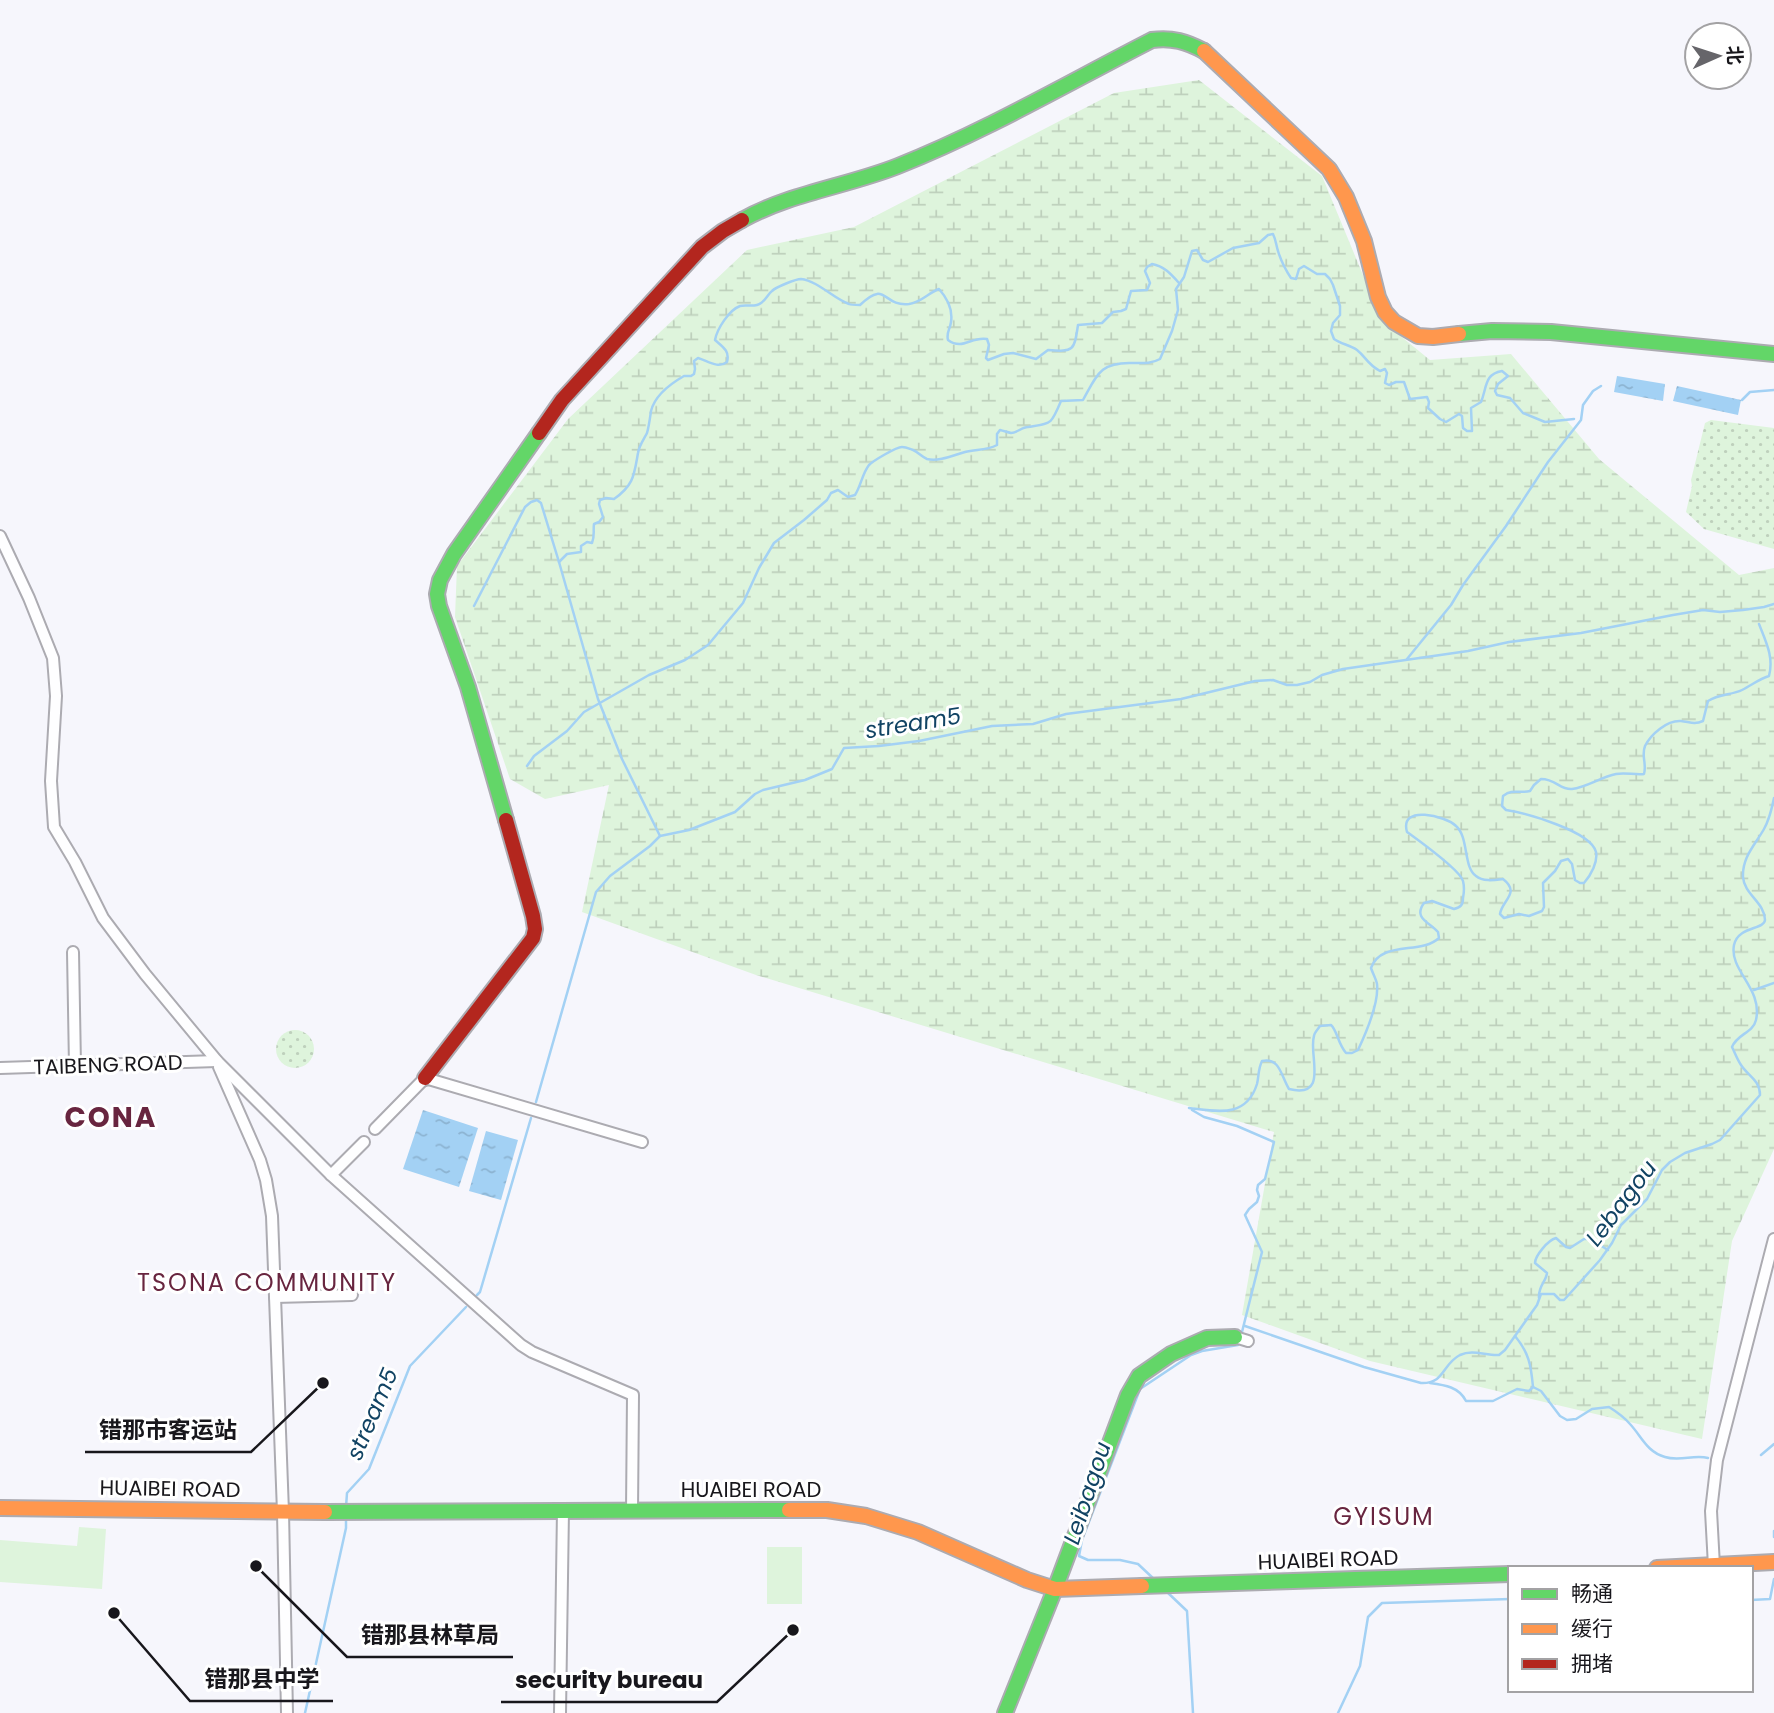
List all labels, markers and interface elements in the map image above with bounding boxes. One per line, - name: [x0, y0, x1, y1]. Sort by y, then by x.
- north arrow: [1683, 21, 1753, 91]
- text: 北: [1720, 45, 1748, 65]
- water label: stream5: [863, 700, 963, 746]
- street label: TAIBENG ROAD: [33, 1047, 183, 1082]
- district label: CONA: [64, 1098, 158, 1137]
- water label: Lebagou: [1578, 1153, 1664, 1253]
- district label: TSONA COMMUNITY: [137, 1266, 397, 1299]
- water label: stream5: [338, 1363, 406, 1465]
- callout: 错那市客运站: [85, 1408, 251, 1452]
- text: 错那市客运站: [99, 1414, 237, 1446]
- water label: Leibagou: [1055, 1438, 1119, 1548]
- street label: HUAIBEI ROAD: [99, 1473, 241, 1504]
- street label: HUAIBEI ROAD: [681, 1475, 821, 1504]
- district label: GYISUM: [1333, 1500, 1435, 1533]
- street label: HUAIBEI ROAD: [1257, 1543, 1399, 1576]
- legend: [1508, 1566, 1753, 1692]
- text: 畅通: [1571, 1579, 1613, 1608]
- callout: 错那县林草局: [347, 1613, 513, 1657]
- text: 缓行: [1571, 1614, 1613, 1643]
- text: 错那县林草局: [361, 1619, 499, 1651]
- text: 拥堵: [1571, 1649, 1613, 1678]
- callout: 错那县中学: [190, 1657, 333, 1701]
- callout: security bureau: [501, 1658, 717, 1702]
- text: 错那县中学: [205, 1663, 320, 1695]
- text: security bureau: [515, 1664, 703, 1696]

